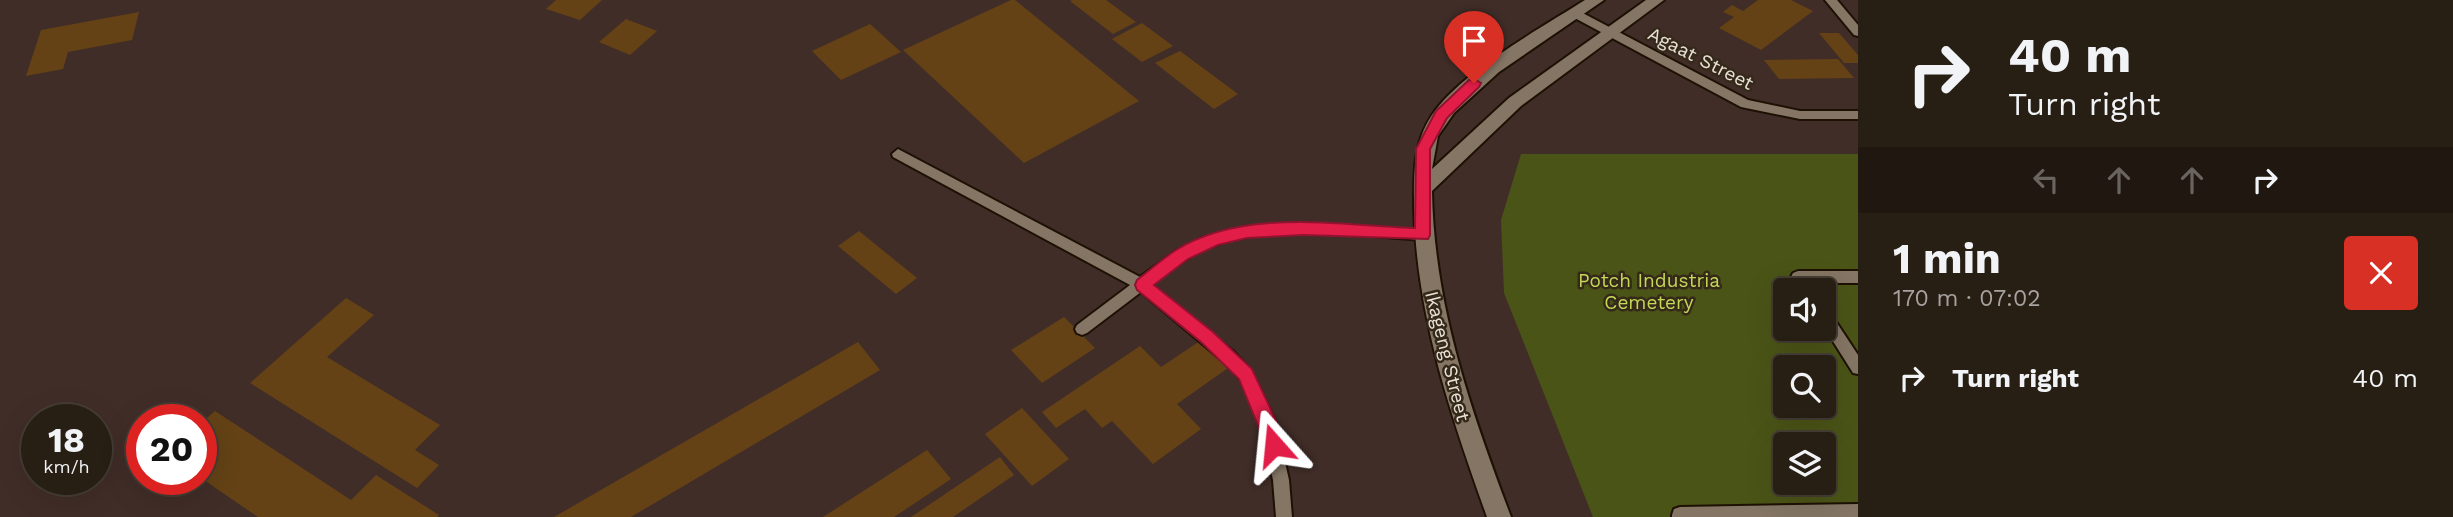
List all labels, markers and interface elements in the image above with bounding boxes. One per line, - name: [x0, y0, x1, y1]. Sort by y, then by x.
- pin: [1444, 11, 1504, 83]
- icon: arrive: [1455, 22, 1493, 60]
- street label: Agaat Street: [1644, 22, 1757, 95]
- text: 40 m: [2008, 26, 2131, 84]
- icon: right: [1893, 28, 1984, 119]
- text: Turn right: [2008, 85, 2160, 123]
- icon: left: [2027, 161, 2065, 199]
- icon: ahead: [2100, 161, 2138, 199]
- icon: ahead: [2173, 161, 2211, 199]
- icon: right: [2246, 161, 2284, 199]
- text: 1 min: [1893, 234, 2001, 283]
- button: close: [2344, 236, 2418, 310]
- park label: Potch Industria Cemetery: [1578, 269, 1720, 314]
- map controls: [1773, 278, 1836, 495]
- button: sound: [1773, 278, 1836, 341]
- text: 170 m · 07:02: [1893, 285, 2041, 312]
- street label: Ikageng Street: [1420, 289, 1475, 424]
- button: search: [1773, 355, 1836, 418]
- icon: right: [1893, 359, 1931, 397]
- text: Turn right: [1952, 363, 2079, 393]
- text: 40 m: [2352, 363, 2418, 393]
- speed limit sign: 20: [126, 404, 217, 495]
- position arrow: [1237, 408, 1311, 482]
- text: 18: [48, 419, 85, 461]
- button: layers: [1773, 432, 1836, 495]
- text: km/h: [43, 456, 90, 477]

